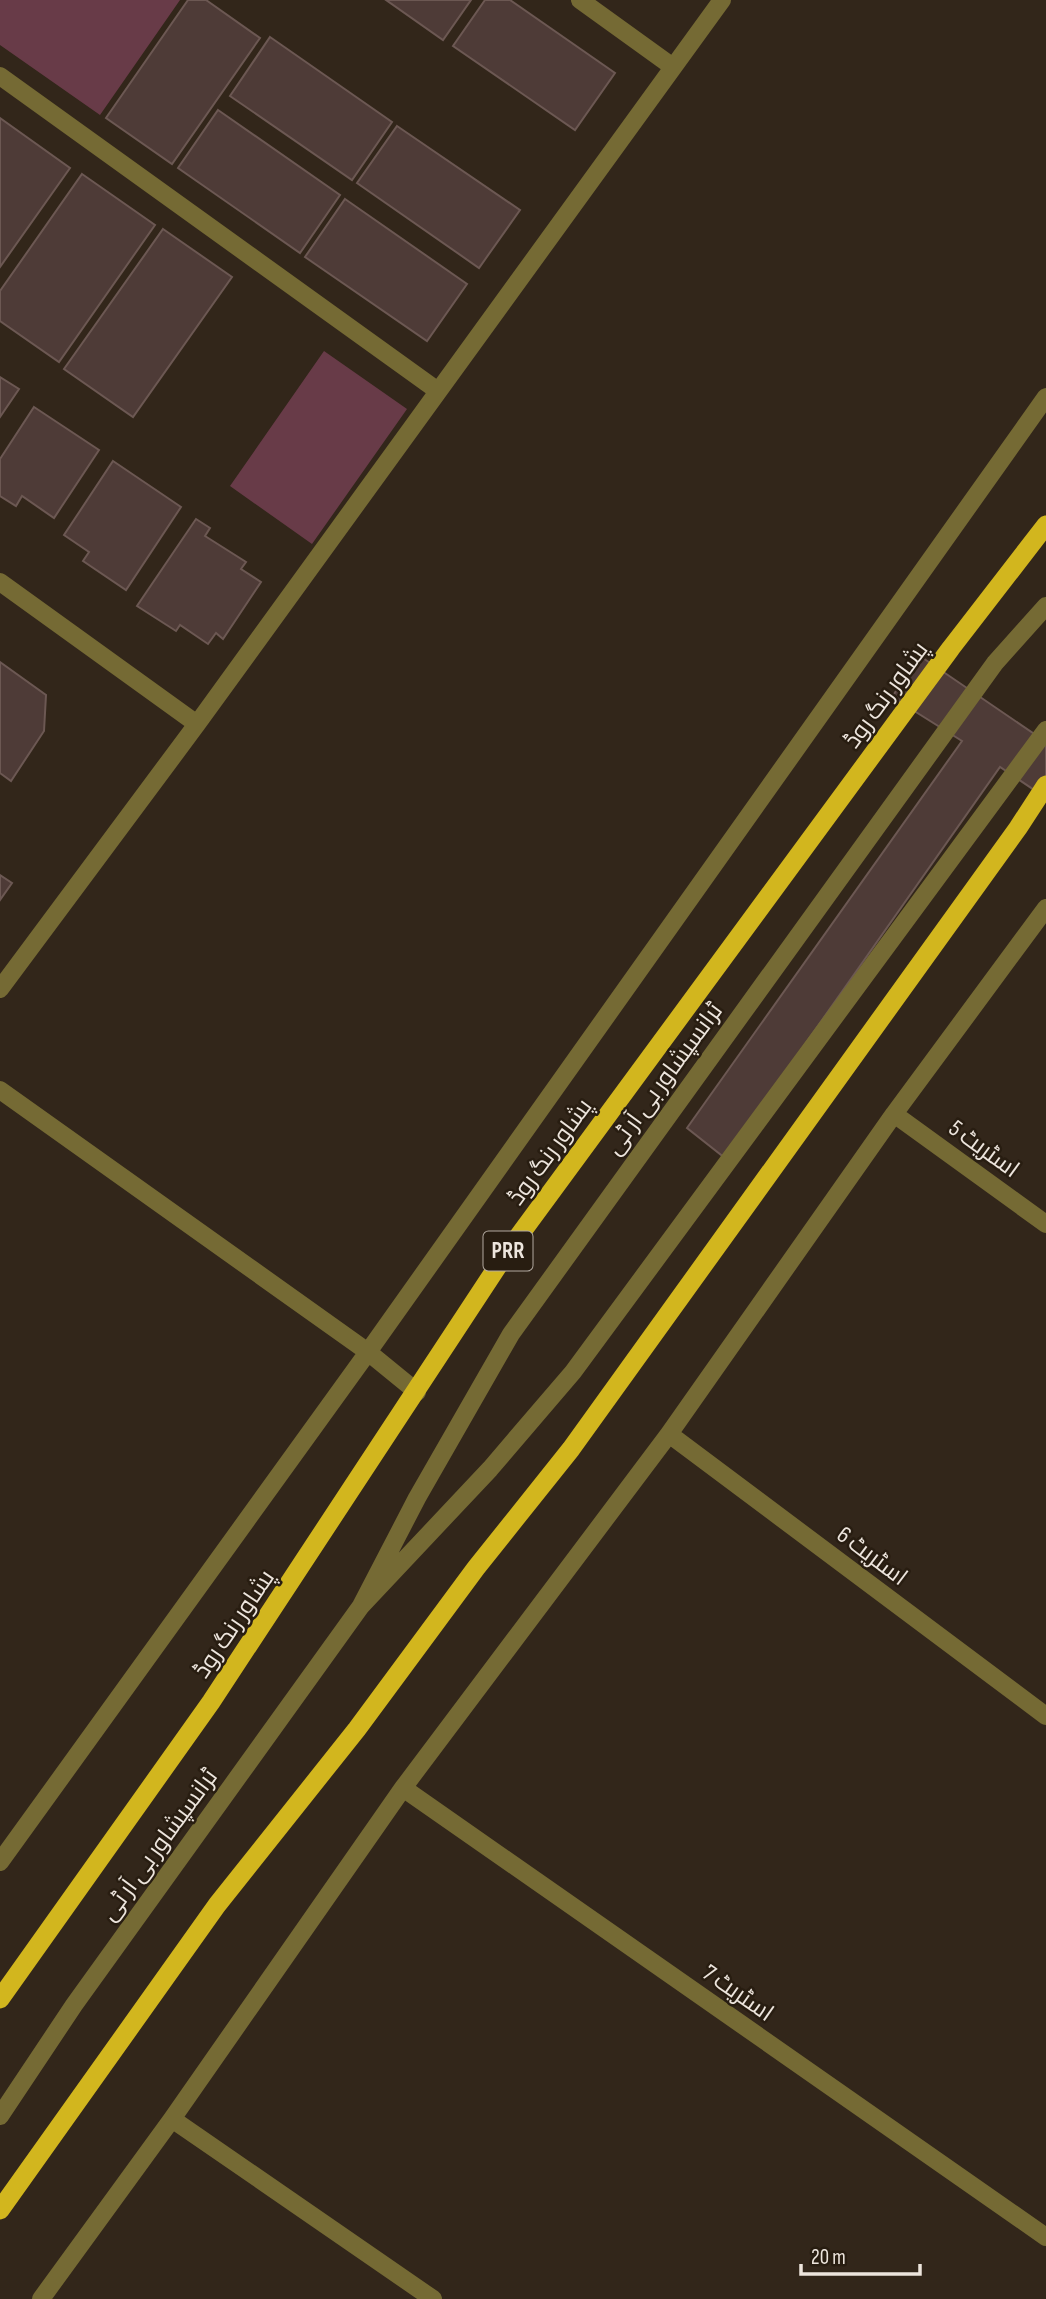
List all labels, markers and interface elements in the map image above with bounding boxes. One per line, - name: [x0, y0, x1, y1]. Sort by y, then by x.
- street label: پشاور رنگ روڈ: [838, 636, 935, 754]
- street label: ٹرانسپشاور بی آر ٹی: [599, 997, 729, 1161]
- street label: پشاور رنگ روڈ: [502, 1093, 599, 1211]
- street label: اسٹریٹ 5: [943, 1114, 1025, 1184]
- road number: PRR: [484, 1232, 532, 1270]
- street label: اسٹریٹ 6: [831, 1520, 913, 1592]
- street label: پشاور رنگ روڈ: [187, 1564, 282, 1684]
- street label: ٹرانسپشاور بی آر ٹی: [94, 1763, 224, 1927]
- street label: اسٹریٹ 7: [697, 1958, 779, 2028]
- scale bar: [801, 2232, 920, 2276]
- text: 20 m: [811, 2245, 846, 2270]

